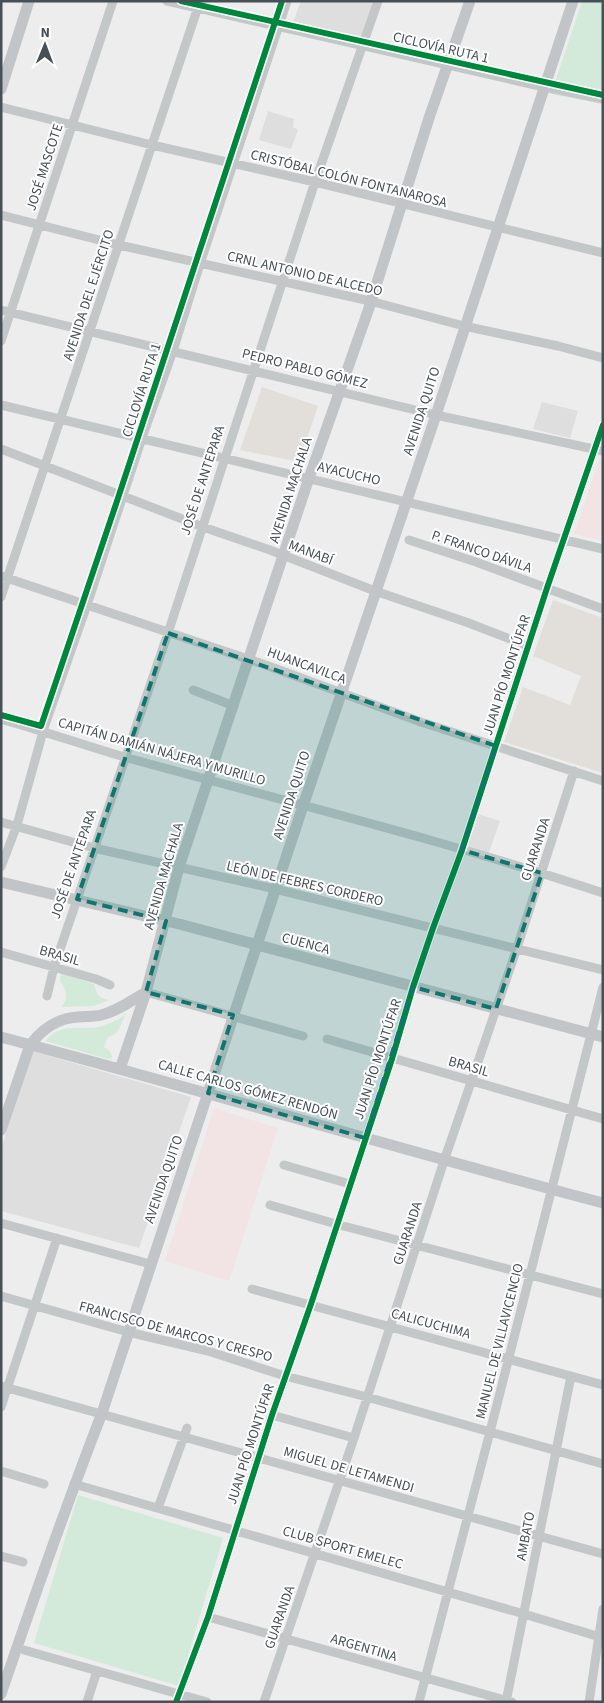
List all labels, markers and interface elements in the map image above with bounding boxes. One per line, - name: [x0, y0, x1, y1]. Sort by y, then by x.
- north arrow: [20, 20, 70, 70]
- text: N: [40, 23, 50, 43]
- street label: CICLOVÍA RUTA 1: [391, 27, 491, 69]
- street label: JOSÉ MASCOTE: [21, 121, 68, 213]
- street label: CRISTÓBAL COLÓN FONTANAROSA: [248, 145, 450, 213]
- street label: AVENIDA DEL EJÉRCITO: [58, 227, 120, 363]
- street label: CRNL ANTONIO DE ALCEDO: [225, 246, 384, 302]
- street label: CICLOVÍA RUTA 1: [117, 341, 167, 440]
- street label: PEDRO PABLO GÓMEZ: [240, 344, 370, 394]
- street label: AVENIDA QUITO: [398, 364, 446, 458]
- street label: JOSÉ DE ANTEPARA: [176, 422, 230, 538]
- street label: AVENIDA MACHALA: [264, 434, 318, 546]
- street label: AYACUCHO: [315, 457, 383, 491]
- street label: P. FRANCO DÁVILA: [429, 525, 535, 579]
- street label: MANABÍ: [285, 535, 337, 571]
- street label: JUAN PÍO MONTÚFAR: [478, 612, 536, 738]
- street label: HUANCAVILCA: [264, 642, 349, 690]
- street label: CAPITÁN DAMIÁN NÁJERA Y MURILLO: [56, 713, 268, 791]
- street label: AVENIDA QUITO: [268, 748, 316, 842]
- street label: JOSÉ DE ANTEPARA: [46, 807, 102, 922]
- street label: GUARANDA: [516, 815, 556, 884]
- street label: AVENIDA MACHALA: [139, 820, 189, 932]
- street label: LEÓN DE FEBRES CORDERO: [224, 856, 385, 912]
- street label: CUENCA: [280, 928, 332, 960]
- street label: BRASIL: [37, 941, 83, 971]
- street label: JUAN PÍO MONTÚFAR: [349, 996, 407, 1122]
- street label: BRASIL: [446, 1052, 492, 1082]
- street label: CALLE CARLOS GÓMEZ RENDÓN: [155, 1055, 340, 1125]
- street label: AVENIDA QUITO: [139, 1133, 188, 1226]
- street label: GUARANDA: [388, 1199, 428, 1268]
- street label: MANUEL DE VILLAVICENCIO: [471, 1261, 529, 1421]
- street label: FRANCISCO DE MARCOS Y CRESPO: [77, 1296, 275, 1367]
- street label: CALICUCHIMA: [389, 1304, 473, 1344]
- street label: JUAN PÍO MONTÚFAR: [222, 1381, 280, 1507]
- street label: MIGUEL DE LETAMENDI: [281, 1442, 416, 1498]
- street label: AMBATO: [511, 1510, 541, 1562]
- street label: CLUB SPORT EMELEC: [280, 1521, 405, 1575]
- street label: GUARANDA: [260, 1583, 300, 1652]
- street label: ARGENTINA: [328, 1629, 400, 1667]

